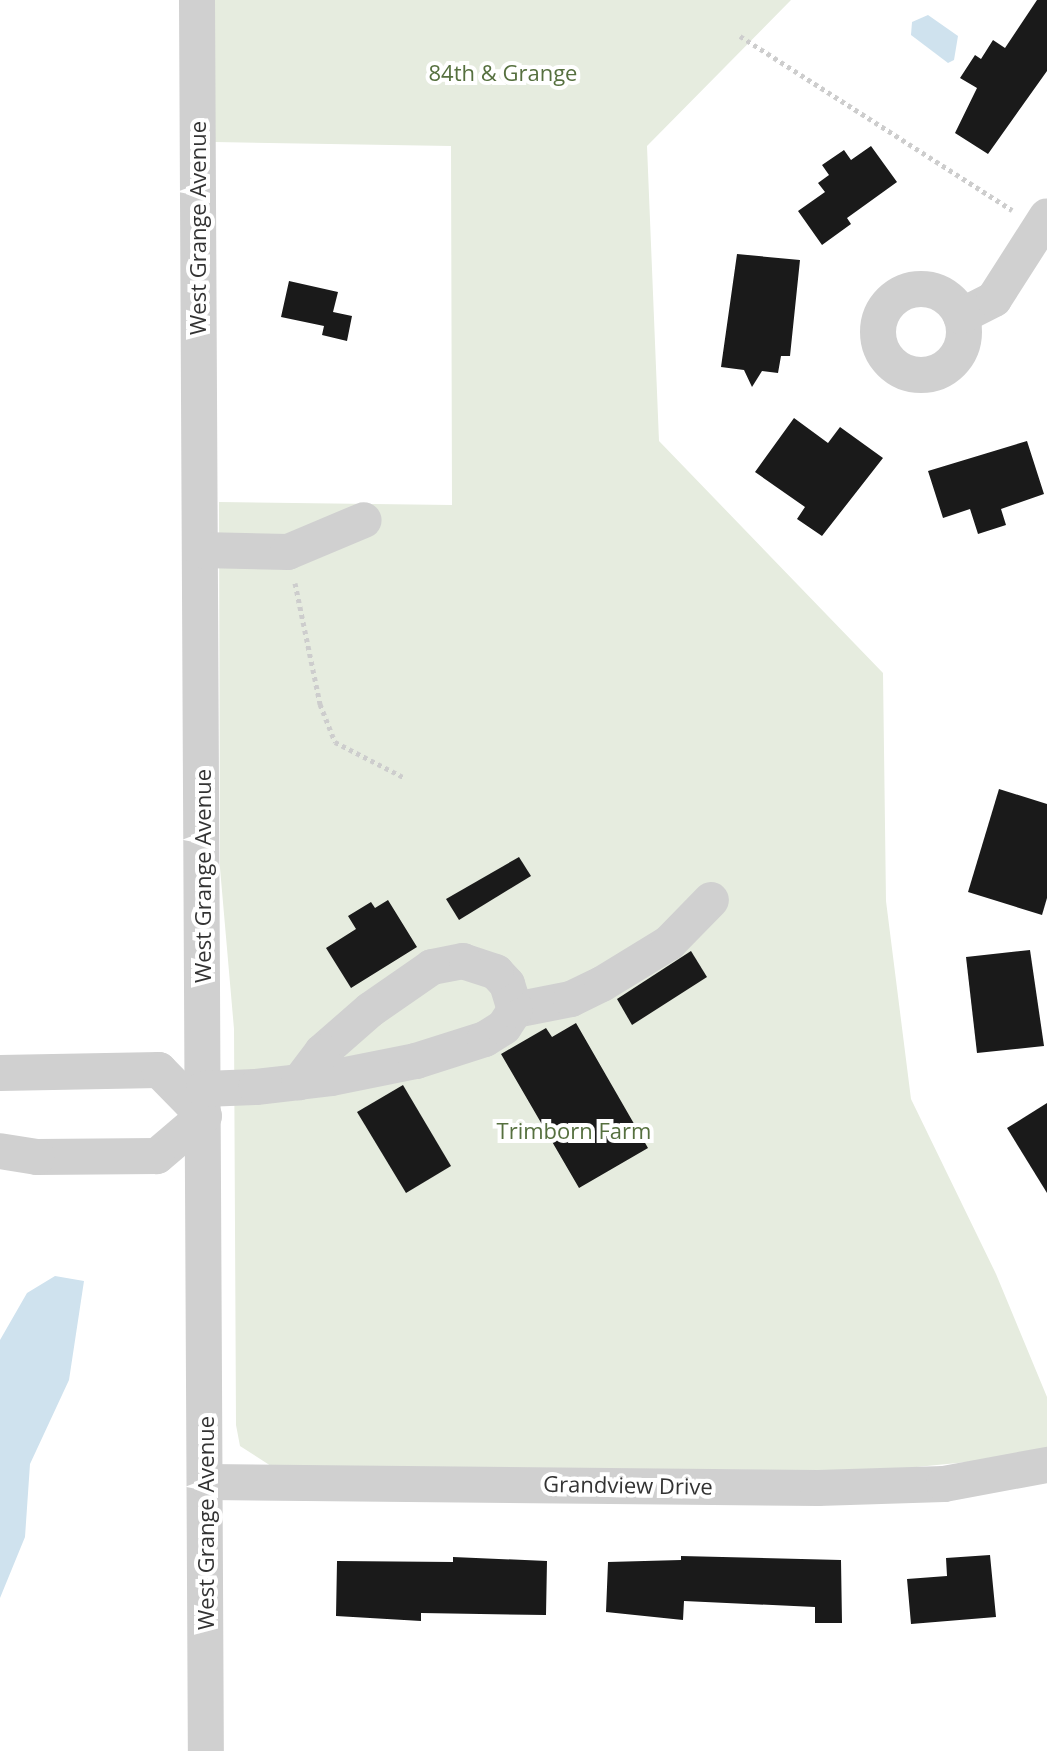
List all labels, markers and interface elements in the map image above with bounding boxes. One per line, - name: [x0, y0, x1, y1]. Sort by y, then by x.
- park label: 84th & Grange: [429, 60, 577, 86]
- street label: West Grange Avenue: [185, 121, 211, 335]
- street label: West Grange Avenue: [190, 769, 216, 983]
- park label: Trimborn Farm: [497, 1118, 651, 1144]
- street label: West Grange Avenue: [193, 1416, 219, 1630]
- street label: Grandview Drive: [543, 1470, 713, 1500]

